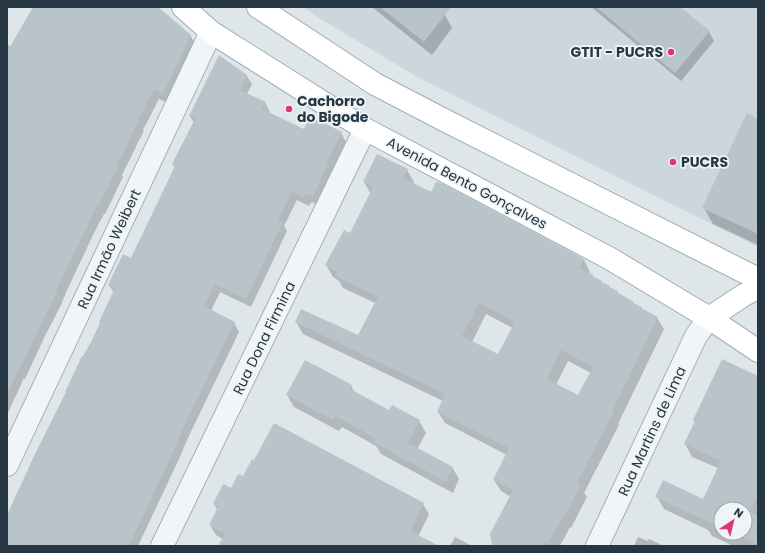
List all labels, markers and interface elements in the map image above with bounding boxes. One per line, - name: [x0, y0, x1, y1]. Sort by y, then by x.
- place label: GTIT - PUCRS: [571, 42, 663, 62]
- marker: GTIT - PUCRS: [666, 47, 676, 57]
- place label: Cachorro do Bigode: [297, 91, 369, 127]
- marker: Cachorro do Bigode: [284, 104, 294, 114]
- street label: Avenida Bento Gonçalves: [383, 132, 551, 234]
- place label: PUCRS: [681, 152, 728, 172]
- marker: PUCRS: [668, 157, 678, 167]
- street label: Rua Irmão Weibert: [72, 186, 146, 312]
- street label: Rua Dona Firmina: [228, 278, 300, 398]
- street label: Rua Martins de Lima: [613, 363, 691, 499]
- north arrow: [713, 501, 753, 541]
- text: N: [731, 504, 747, 522]

